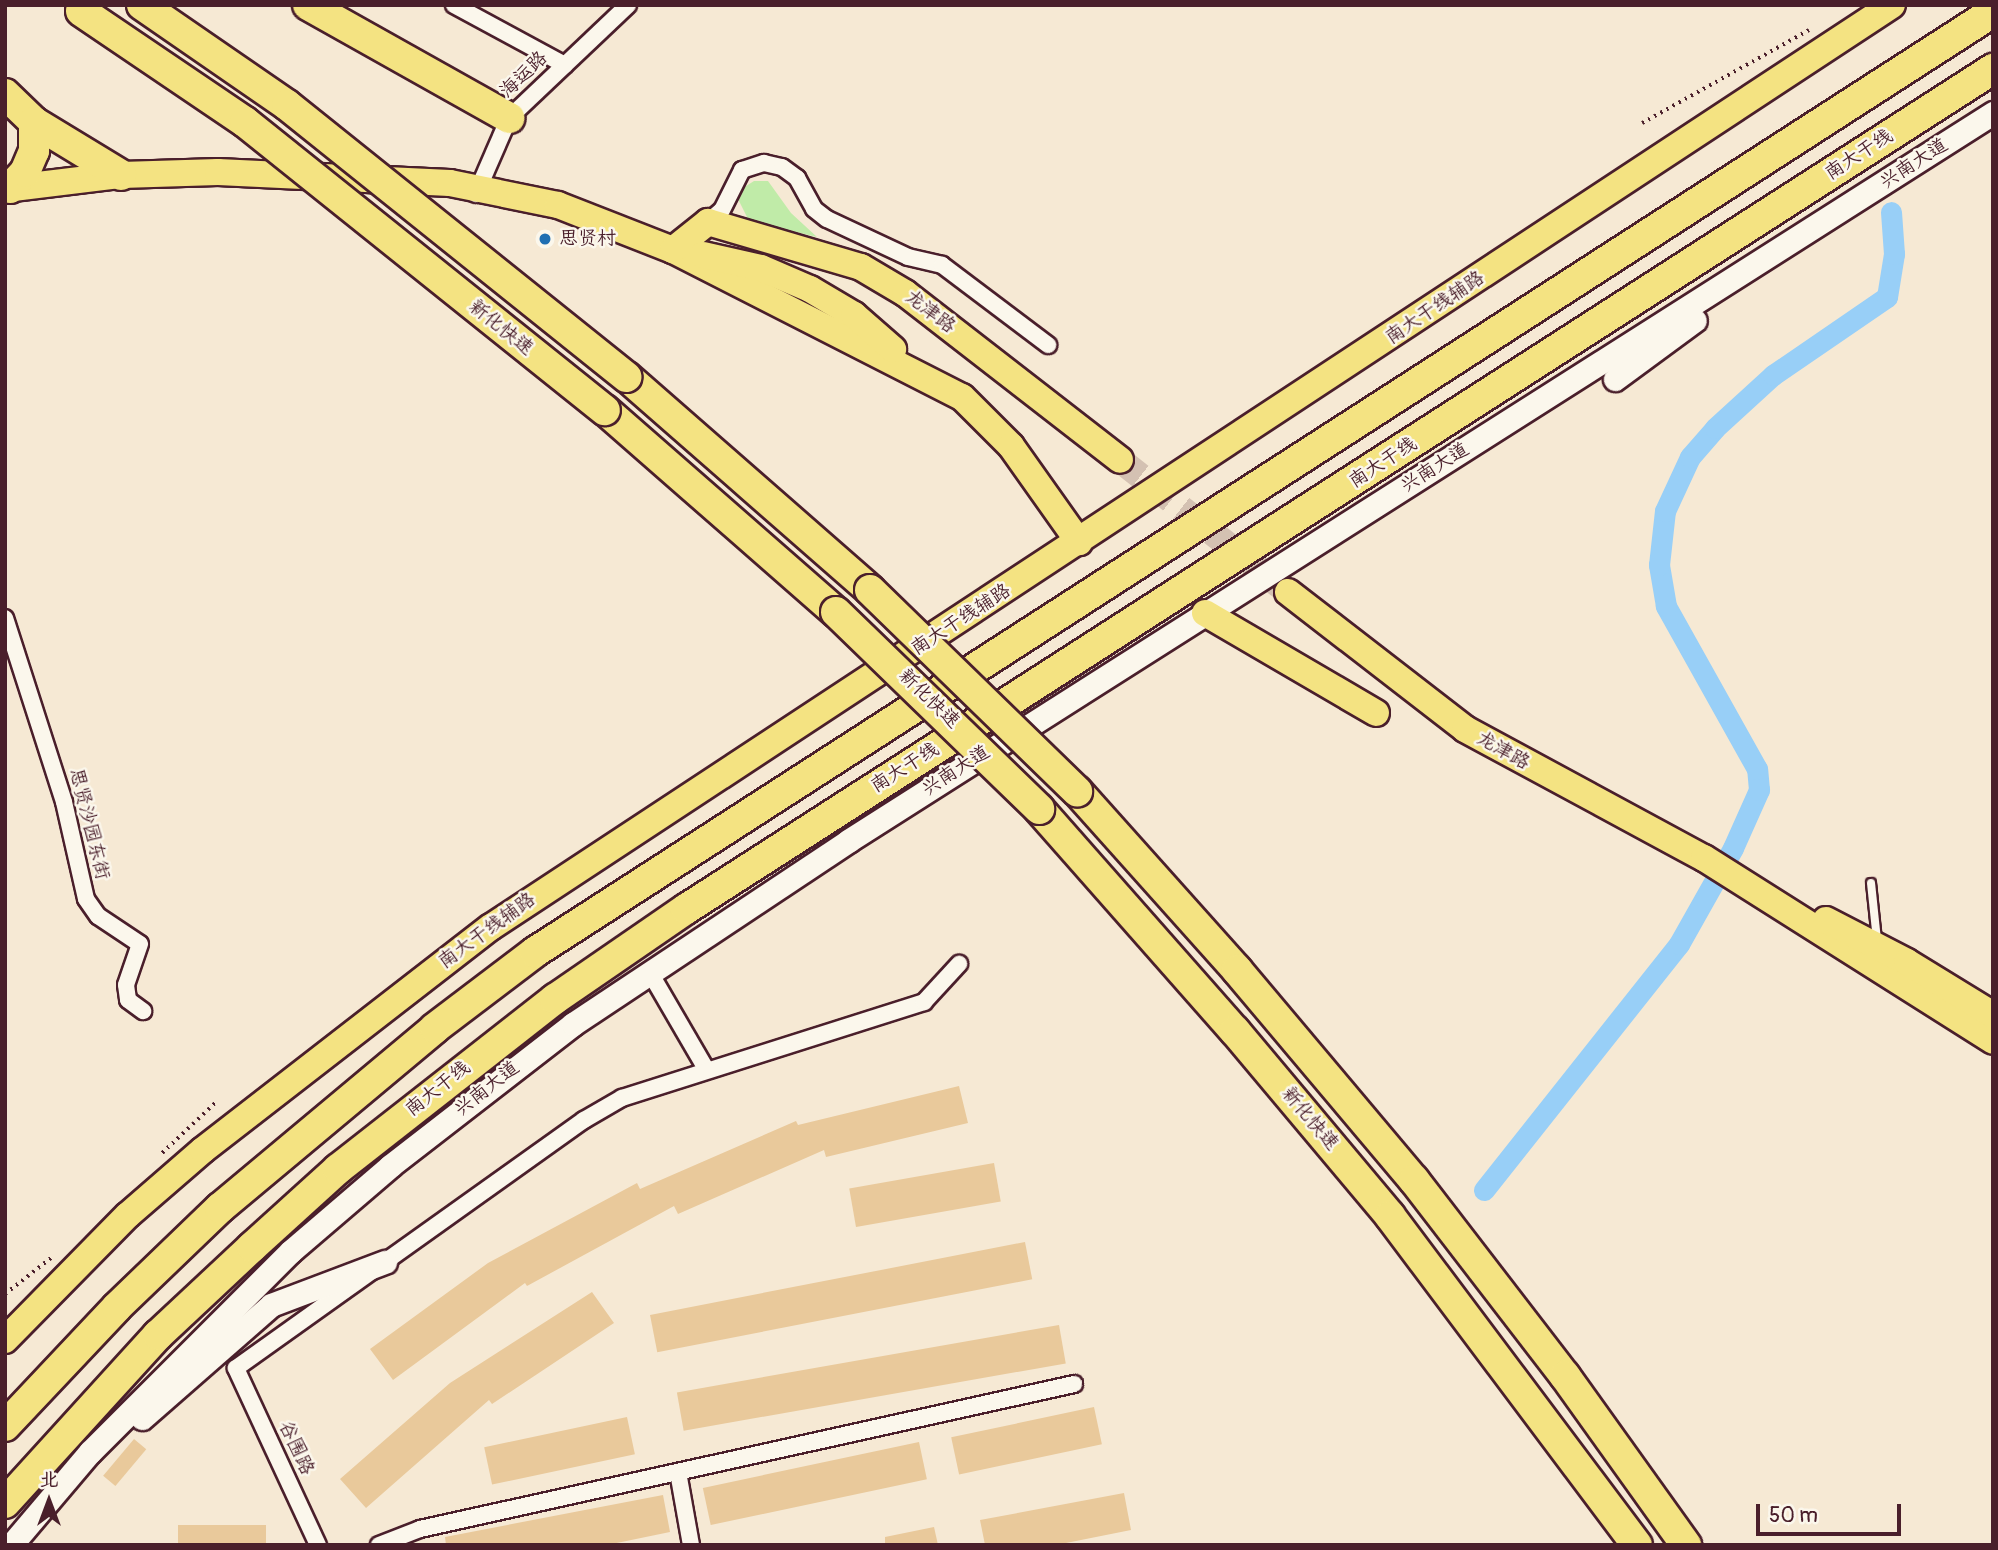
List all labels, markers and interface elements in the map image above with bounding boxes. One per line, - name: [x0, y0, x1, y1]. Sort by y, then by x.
- street label: 海运路: [496, 47, 552, 103]
- street label: 南大干线: [1821, 125, 1897, 185]
- street label: 兴南大道: [1876, 134, 1952, 194]
- place label: 思贤村: [559, 228, 616, 250]
- marker: 思贤村: [537, 231, 553, 247]
- street label: 南大干线辅路: [1381, 267, 1489, 349]
- street label: 龙津路: [900, 286, 960, 338]
- street label: 新化快速: [464, 295, 538, 361]
- street label: 南大干线: [1345, 433, 1421, 493]
- street label: 兴南大道: [1397, 438, 1473, 498]
- street label: 南大干线辅路: [907, 579, 1015, 661]
- street label: 新化快速: [894, 664, 964, 734]
- street label: 龙津路: [1473, 727, 1533, 775]
- street label: 南大干线: [867, 738, 943, 798]
- street label: 兴南大道: [918, 741, 994, 801]
- street label: 思贤沙园东街: [64, 766, 114, 882]
- street label: 南大干线辅路: [434, 888, 540, 974]
- street label: 南大干线: [401, 1057, 475, 1121]
- street label: 兴南大道: [450, 1057, 524, 1121]
- street label: 新化快速: [1277, 1083, 1343, 1155]
- street label: 谷围路: [274, 1417, 318, 1479]
- north arrow: [14, 1466, 84, 1536]
- text: 北: [39, 1468, 59, 1492]
- scale bar: [1760, 1490, 1905, 1534]
- text: 50 m: [1769, 1502, 1818, 1529]

